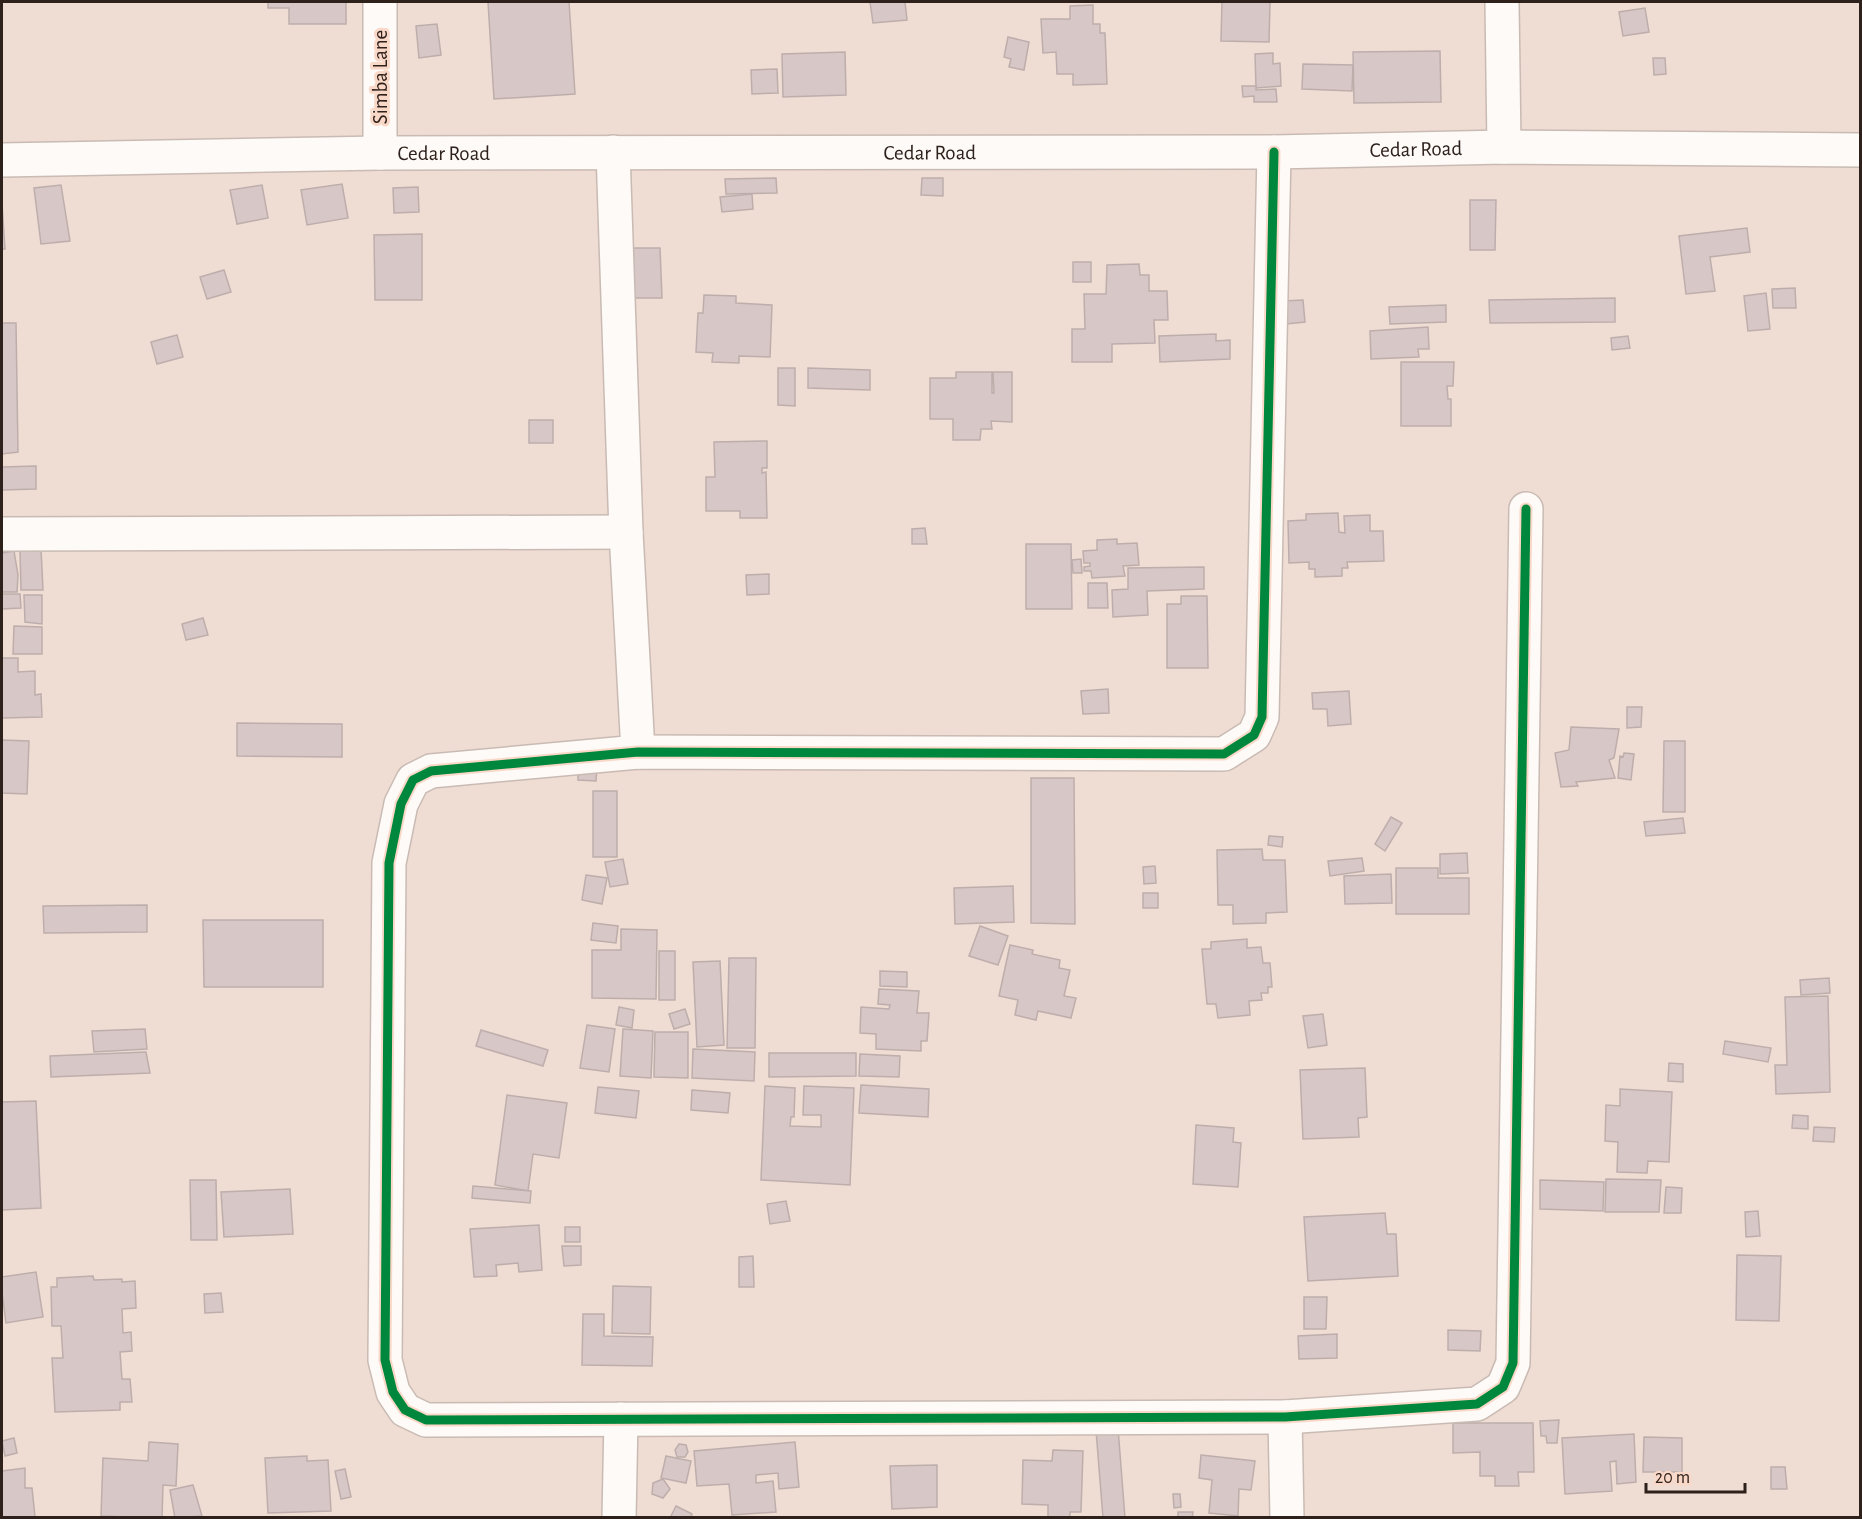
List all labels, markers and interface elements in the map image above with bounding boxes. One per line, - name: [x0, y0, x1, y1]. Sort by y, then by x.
- street label: Simba Lane: [370, 30, 391, 124]
- street label: Cedar Road: [1369, 138, 1463, 161]
- street label: Cedar Road: [884, 142, 976, 163]
- street label: Cedar Road: [398, 143, 490, 164]
- scale bar: [1646, 1456, 1745, 1494]
- text: 20 m: [1655, 1469, 1690, 1487]

